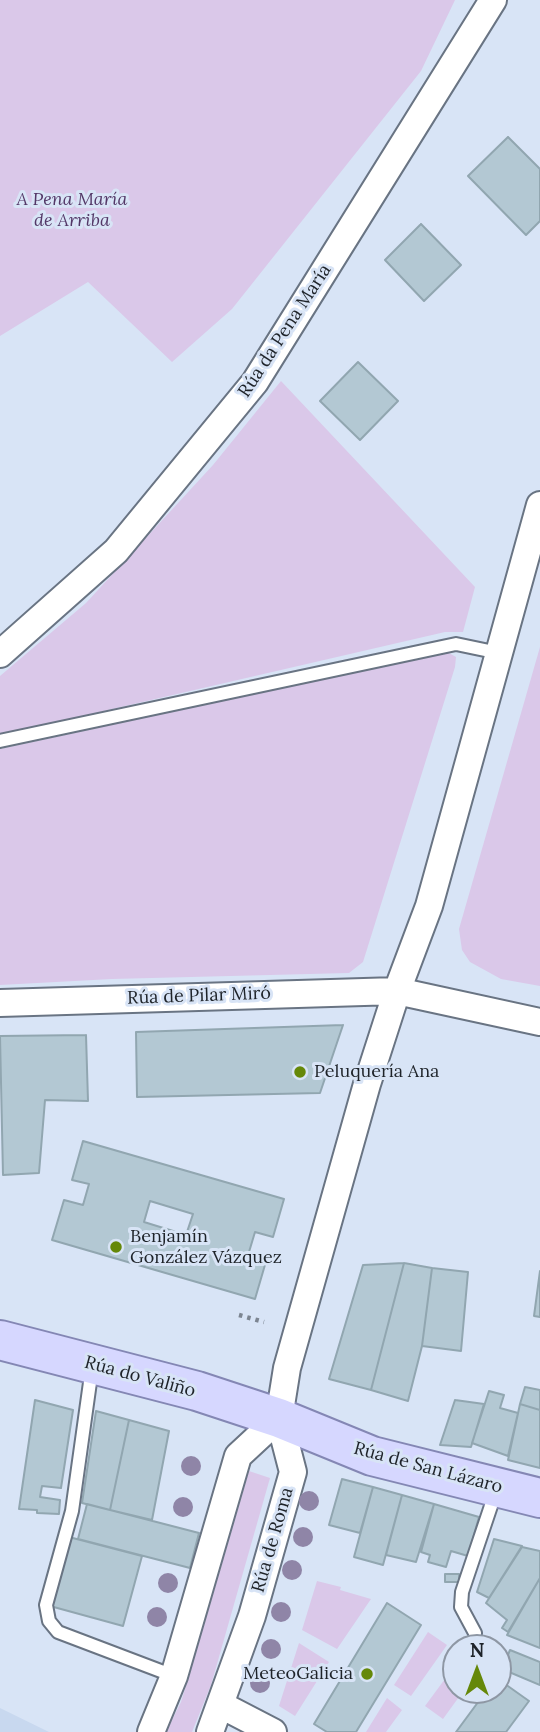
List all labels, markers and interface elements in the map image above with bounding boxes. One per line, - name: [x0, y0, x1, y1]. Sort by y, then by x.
- park label: A Pena María de Arriba: [17, 189, 127, 232]
- street label: Rúa da Pena María: [234, 260, 336, 402]
- street label: Rúa de Pilar Miró: [127, 983, 271, 1009]
- place label: Peluquería Ana: [314, 1061, 439, 1083]
- marker: Peluquería Ana: [292, 1064, 308, 1080]
- place label: Benjamín González Vázquez: [130, 1226, 282, 1268]
- marker: Benjamín González Vázquez: [108, 1239, 124, 1255]
- street label: Rúa do Valiño: [82, 1352, 198, 1402]
- street label: Rúa de San Lázaro: [351, 1438, 505, 1498]
- street label: Rúa de Roma: [248, 1485, 298, 1595]
- north arrow: [442, 1634, 512, 1704]
- text: N: [470, 1638, 484, 1662]
- place label: MeteoGalicia: [243, 1663, 353, 1685]
- marker: MeteoGalicia: [359, 1666, 375, 1682]

